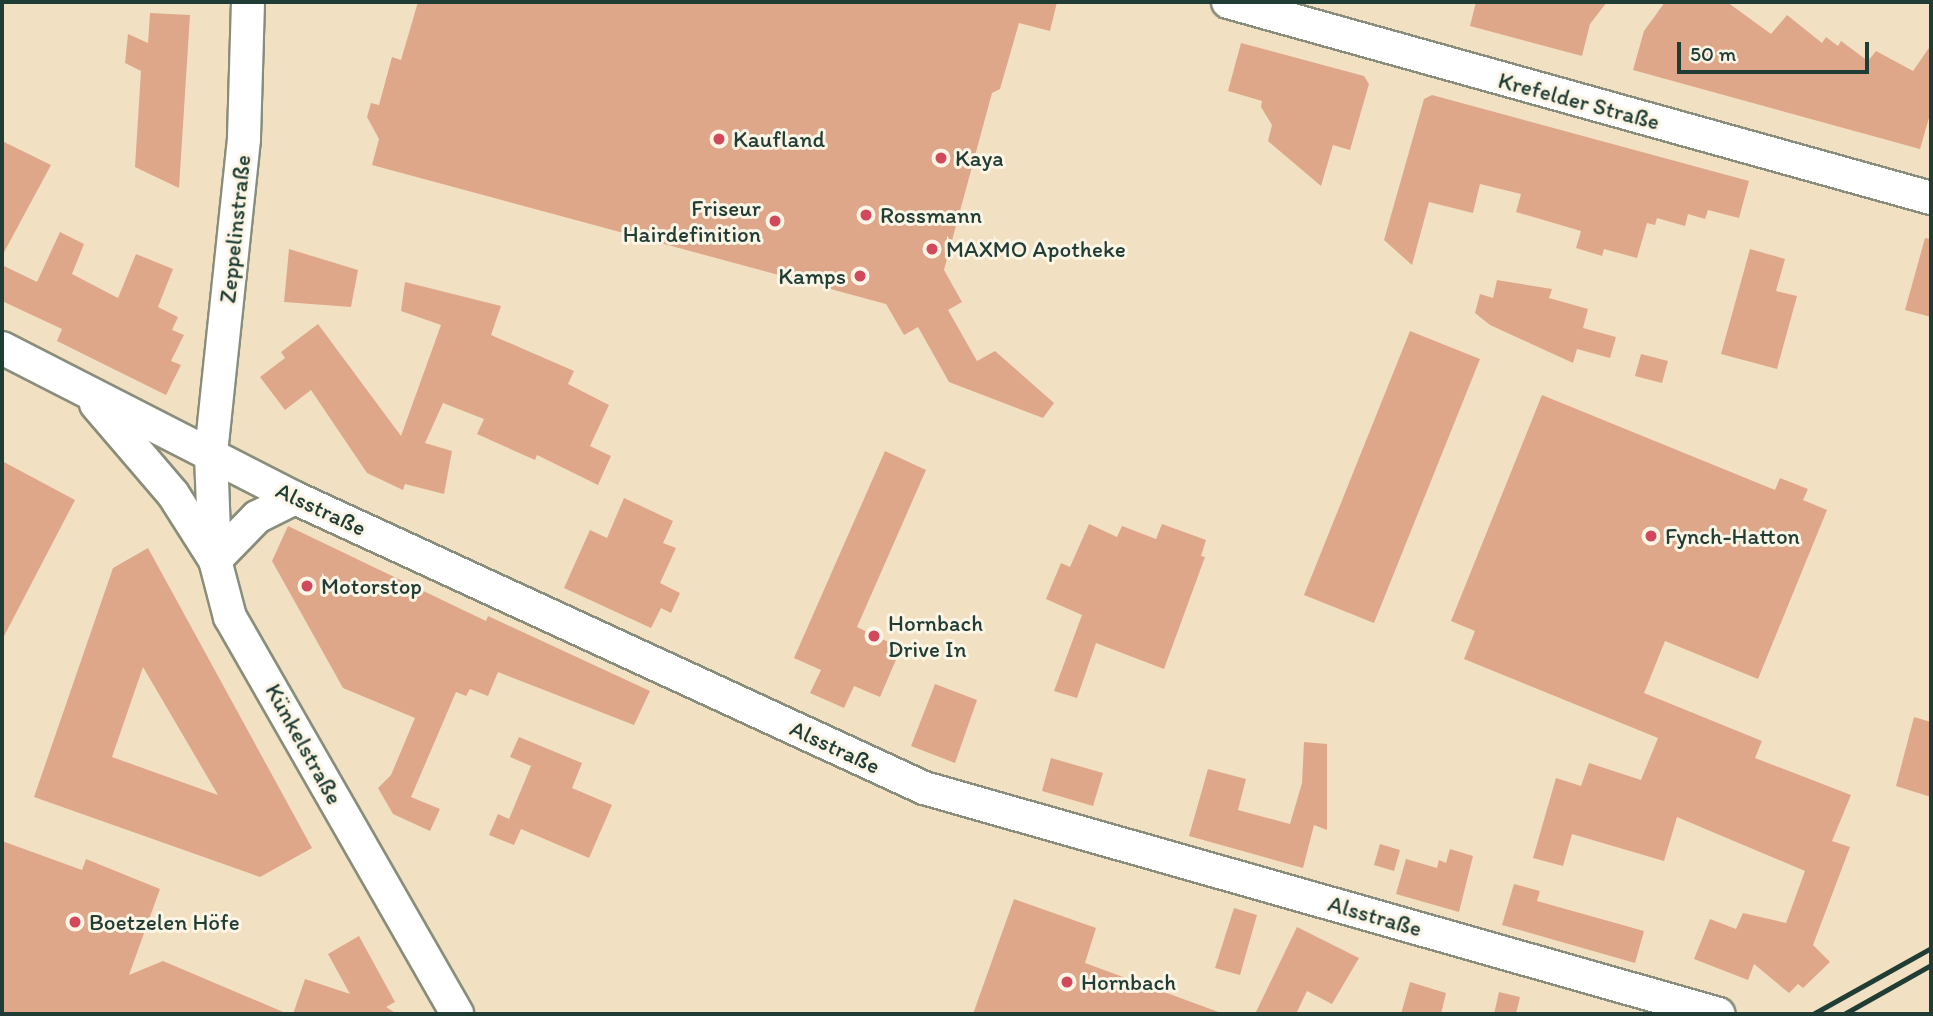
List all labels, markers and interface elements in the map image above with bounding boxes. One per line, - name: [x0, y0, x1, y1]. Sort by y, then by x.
- scale bar: [1681, 28, 1874, 72]
- text: 50 m: [1690, 41, 1736, 66]
- street label: Krefelder Straße: [1495, 66, 1663, 136]
- place label: Kaufland: [733, 125, 825, 153]
- marker: Kaufland: [711, 131, 727, 147]
- place label: Kaya: [955, 144, 1004, 172]
- marker: Kaya: [933, 150, 949, 166]
- street label: Zeppelinstraße: [213, 154, 257, 304]
- place label: Friseur Hairdefinition: [623, 194, 761, 248]
- place label: Rossmann: [880, 201, 982, 229]
- marker: Rossmann: [858, 207, 874, 223]
- marker: Friseur Hairdefinition: [767, 213, 783, 229]
- place label: MAXMO Apotheke: [946, 235, 1126, 263]
- marker: MAXMO Apotheke: [924, 241, 940, 257]
- place label: Kamps: [778, 262, 846, 290]
- marker: Kamps: [852, 268, 868, 284]
- street label: Alsstraße: [272, 476, 370, 542]
- place label: Fynch-Hatton: [1665, 522, 1800, 550]
- marker: Fynch-Hatton: [1643, 528, 1659, 544]
- place label: Motorstop: [321, 572, 422, 600]
- marker: Motorstop: [299, 578, 315, 594]
- place label: Hornbach Drive In: [888, 609, 983, 663]
- marker: Hornbach Drive In: [866, 628, 882, 644]
- street label: Künkelstraße: [260, 679, 348, 809]
- street label: Alsstraße: [786, 714, 884, 780]
- street label: Alsstraße: [1325, 889, 1425, 943]
- place label: Boetzelen Höfe: [89, 908, 239, 936]
- marker: Boetzelen Höfe: [67, 914, 83, 930]
- place label: Hornbach: [1081, 968, 1176, 996]
- marker: Hornbach: [1059, 974, 1075, 990]

